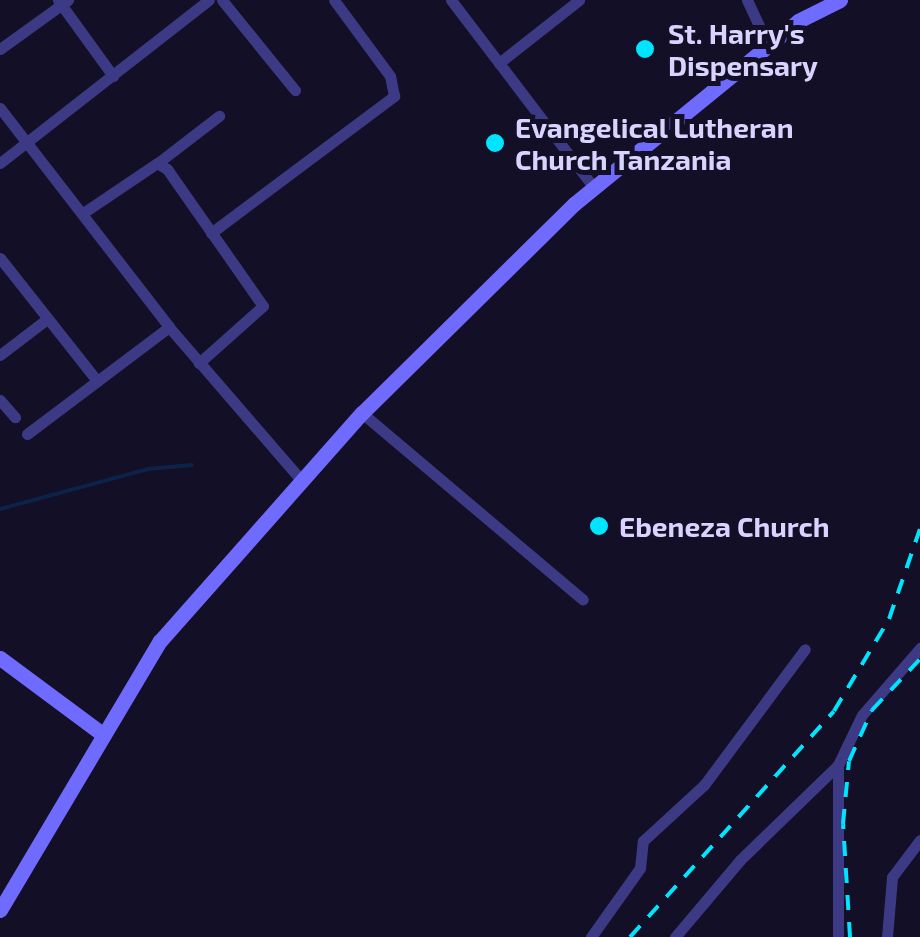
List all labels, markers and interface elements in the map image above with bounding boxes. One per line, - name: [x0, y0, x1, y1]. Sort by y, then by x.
- place label: St. Harry's Dispensary: [668, 16, 818, 82]
- marker: St. Harry's Dispensary: [632, 36, 658, 62]
- place label: Evangelical Lutheran Church Tanzania: [515, 110, 794, 176]
- marker: Evangelical Lutheran Church Tanzania: [484, 132, 506, 154]
- place label: Ebeneza Church: [619, 509, 830, 543]
- marker: Ebeneza Church: [588, 515, 610, 537]

